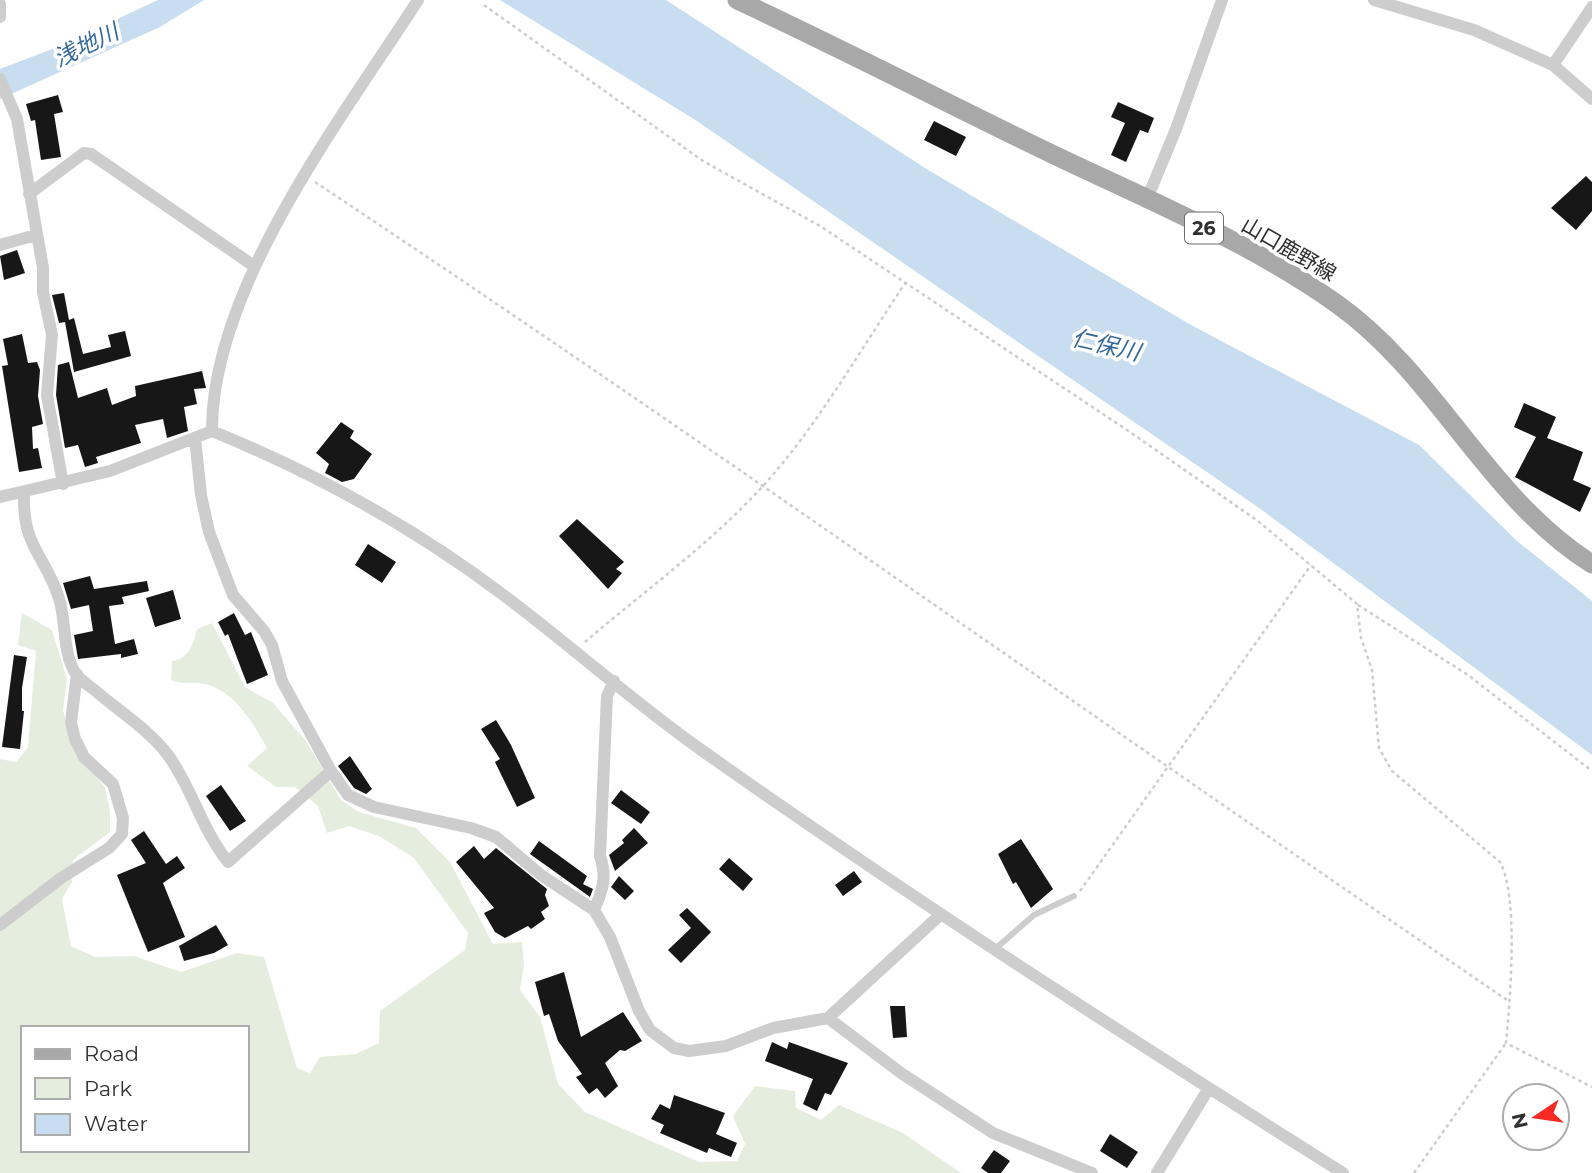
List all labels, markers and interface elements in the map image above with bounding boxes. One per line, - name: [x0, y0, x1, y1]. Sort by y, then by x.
- water label: 浅地川: [49, 16, 126, 73]
- road number: 26: [1185, 212, 1223, 244]
- street label: 山口鹿野線: [1237, 212, 1341, 286]
- water label: 仁保川: [1069, 324, 1146, 367]
- legend: [21, 1026, 248, 1152]
- text: Road: [84, 1041, 139, 1066]
- text: Park: [84, 1076, 132, 1101]
- north arrow: [1501, 1082, 1571, 1152]
- text: Water: [84, 1111, 148, 1136]
- text: N: [1507, 1111, 1533, 1131]

